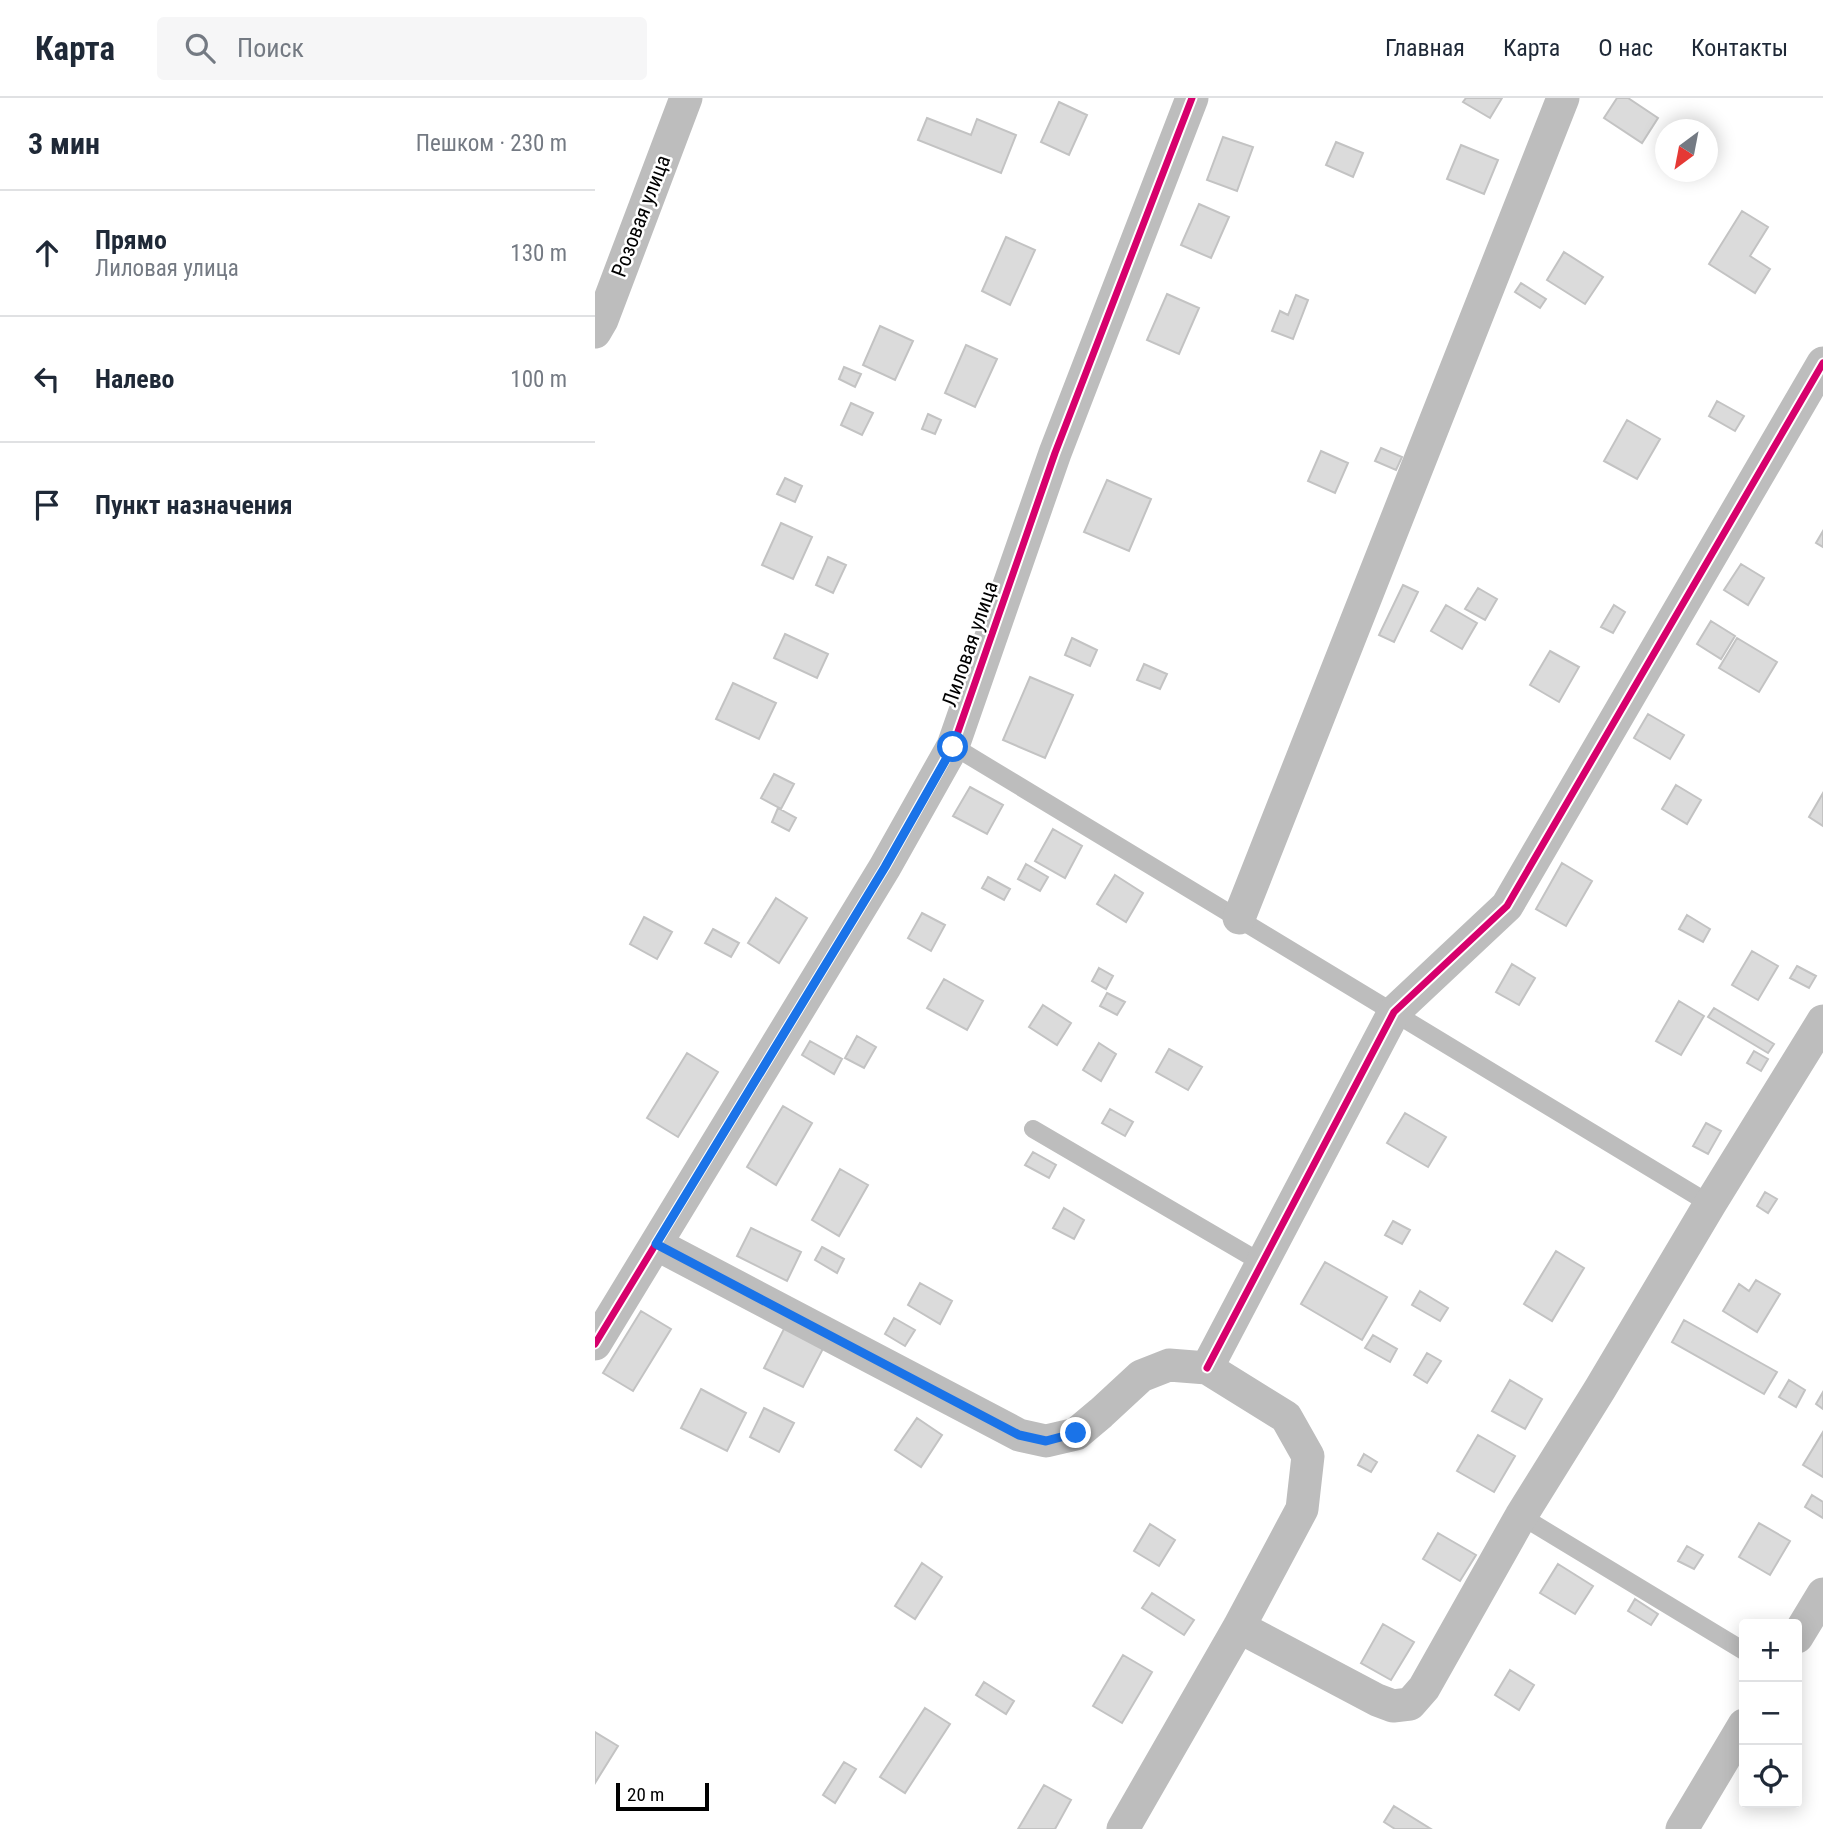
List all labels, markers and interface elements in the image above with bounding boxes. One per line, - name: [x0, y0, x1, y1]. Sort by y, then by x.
- search box: [157, 17, 647, 80]
- text: Карта: [35, 29, 115, 68]
- icon: search: [181, 29, 219, 67]
- text: Поиск: [237, 33, 304, 63]
- text: Главная: [1385, 34, 1465, 62]
- text: Карта: [1503, 34, 1560, 62]
- text: О нас: [1598, 34, 1653, 62]
- text: Контакты: [1691, 34, 1788, 62]
- north arrow: [1655, 119, 1718, 182]
- text: 3 мин: [28, 126, 100, 161]
- text: Пешком · 230 m: [416, 130, 567, 157]
- street label: Розовая улица: [607, 152, 675, 280]
- text: Прямо: [95, 225, 167, 255]
- icon: ahead: [28, 234, 66, 272]
- text: 130 m: [510, 240, 567, 267]
- text: Лиловая улица: [95, 255, 239, 282]
- icon: left: [28, 360, 66, 398]
- text: Налево: [95, 364, 175, 394]
- text: 100 m: [510, 366, 567, 393]
- icon: arrive: [28, 486, 66, 524]
- text: Пункт назначения: [95, 490, 293, 520]
- street label: Лиловая улица: [937, 578, 1003, 710]
- route start: [937, 731, 968, 762]
- route end: [1060, 1417, 1091, 1448]
- map controls: [1739, 1619, 1802, 1808]
- button: +: [1739, 1619, 1802, 1682]
- button: −: [1739, 1682, 1802, 1745]
- button: locate: [1739, 1745, 1802, 1808]
- scale bar: [616, 1780, 709, 1812]
- text: 20 m: [627, 1783, 664, 1806]

